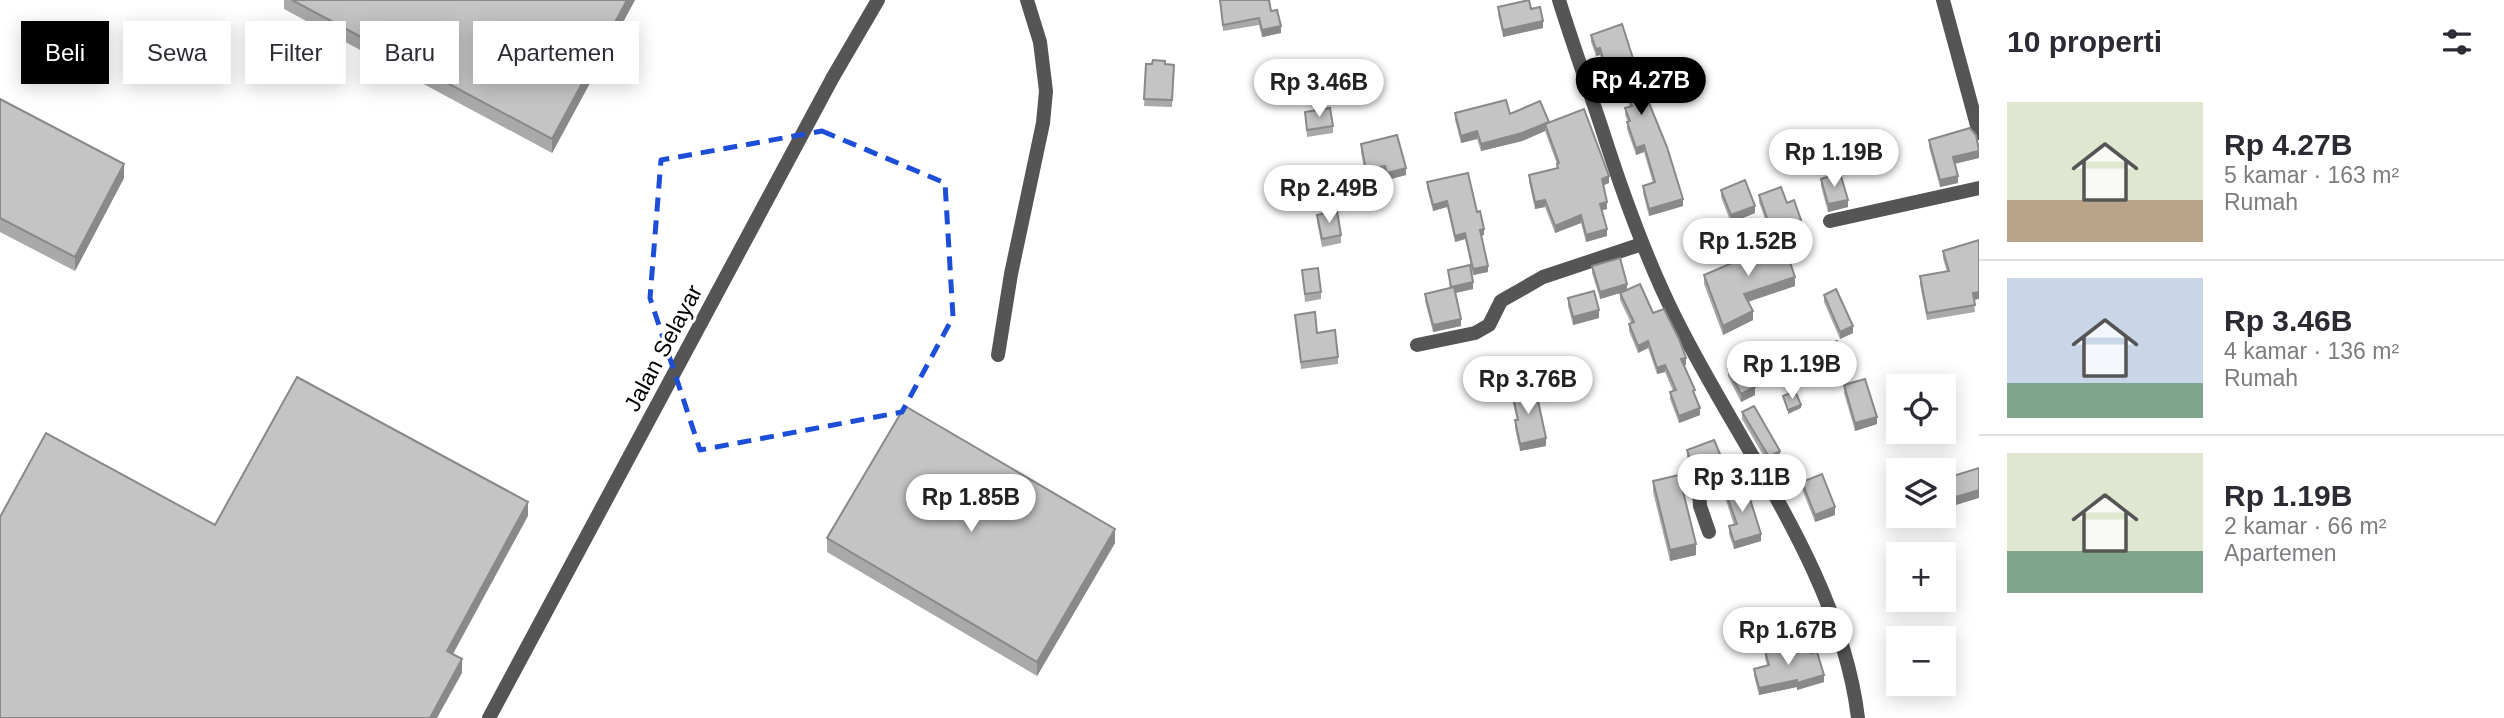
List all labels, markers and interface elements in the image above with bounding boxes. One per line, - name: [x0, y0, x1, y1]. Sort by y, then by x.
- chip: Beli: [21, 21, 109, 84]
- chip: Sewa: [123, 21, 231, 84]
- chip: Filter: [245, 21, 346, 84]
- chip: Baru: [360, 21, 459, 84]
- chip: Apartemen: [473, 21, 639, 84]
- icon: filters: [2438, 23, 2476, 61]
- text: 10 properti: [2007, 25, 2162, 58]
- pin: Rp 4.27B: [1569, 58, 1713, 117]
- pin: Rp 3.46B: [1247, 60, 1391, 119]
- text: Rp 4.27B: [1592, 67, 1690, 93]
- text: Rp 3.46B: [1270, 69, 1368, 95]
- text: Rp 4.27B: [2224, 128, 2352, 161]
- pin: Rp 1.19B: [1762, 130, 1906, 189]
- icon: home: [2063, 130, 2147, 214]
- text: Rp 1.19B: [1785, 139, 1883, 165]
- text: 5 kamar · 163 m²: [2224, 162, 2399, 188]
- pin: Rp 2.49B: [1257, 166, 1401, 225]
- text: Rp 2.49B: [1280, 175, 1378, 201]
- text: Rumah: [2224, 189, 2298, 215]
- pin: Rp 1.52B: [1676, 218, 1820, 278]
- text: Rp 1.52B: [1699, 228, 1797, 254]
- street label: Jalan Selayar: [619, 280, 707, 416]
- text: Rp 3.46B: [2224, 304, 2352, 337]
- icon: home: [2063, 306, 2147, 390]
- text: 4 kamar · 136 m²: [2224, 338, 2399, 364]
- pin: Rp 1.19B: [1720, 342, 1864, 401]
- text: Rp 1.19B: [1743, 351, 1841, 377]
- pin: Rp 3.76B: [1456, 356, 1600, 416]
- text: Rumah: [2224, 365, 2298, 391]
- text: Rp 3.76B: [1479, 366, 1577, 392]
- map controls: [1886, 374, 1956, 696]
- button: locate: [1886, 374, 1956, 444]
- pin: Rp 3.11B: [1670, 454, 1814, 514]
- button: layers: [1886, 458, 1956, 528]
- text: Rp 3.11B: [1693, 464, 1791, 490]
- pin: Rp 1.85B: [899, 475, 1043, 534]
- text: Rp 1.19B: [2224, 479, 2352, 512]
- icon: home: [2063, 481, 2147, 565]
- text: Rp 1.85B: [922, 484, 1020, 510]
- text: 2 kamar · 66 m²: [2224, 513, 2386, 539]
- text: Apartemen: [2224, 540, 2337, 566]
- button: +: [1886, 542, 1956, 612]
- pin: Rp 1.67B: [1716, 608, 1860, 667]
- text: Rp 1.67B: [1739, 617, 1837, 643]
- button: −: [1886, 626, 1956, 696]

